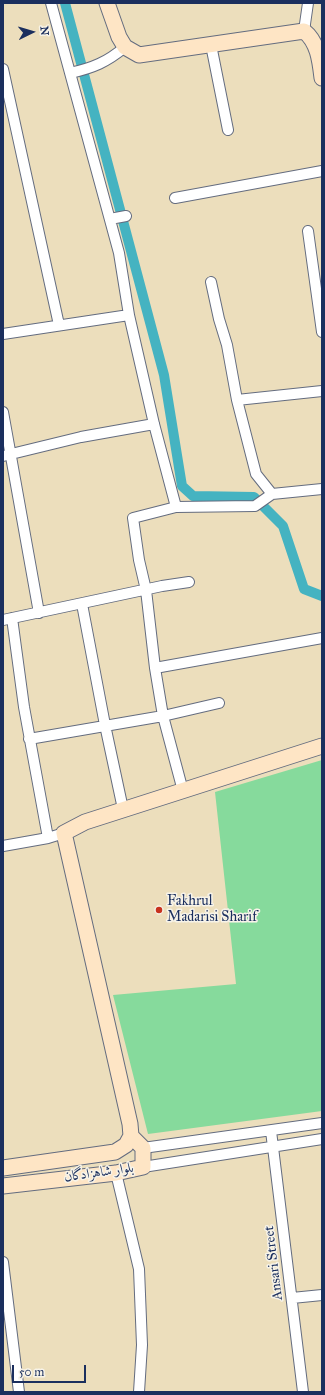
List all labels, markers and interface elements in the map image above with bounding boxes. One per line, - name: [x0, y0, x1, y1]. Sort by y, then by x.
- north arrow: [12, 12, 52, 52]
- text: N: [38, 26, 51, 36]
- place label: Fakhrul Madarisi Sharif: [167, 894, 257, 926]
- marker: Fakhrul Madarisi Sharif: [154, 905, 164, 915]
- street label: بلوار شاهزادگان: [63, 1160, 135, 1186]
- street label: Ansari Street: [261, 1225, 287, 1301]
- scale bar: [14, 1357, 88, 1383]
- text: 50 m: [19, 1365, 44, 1379]

